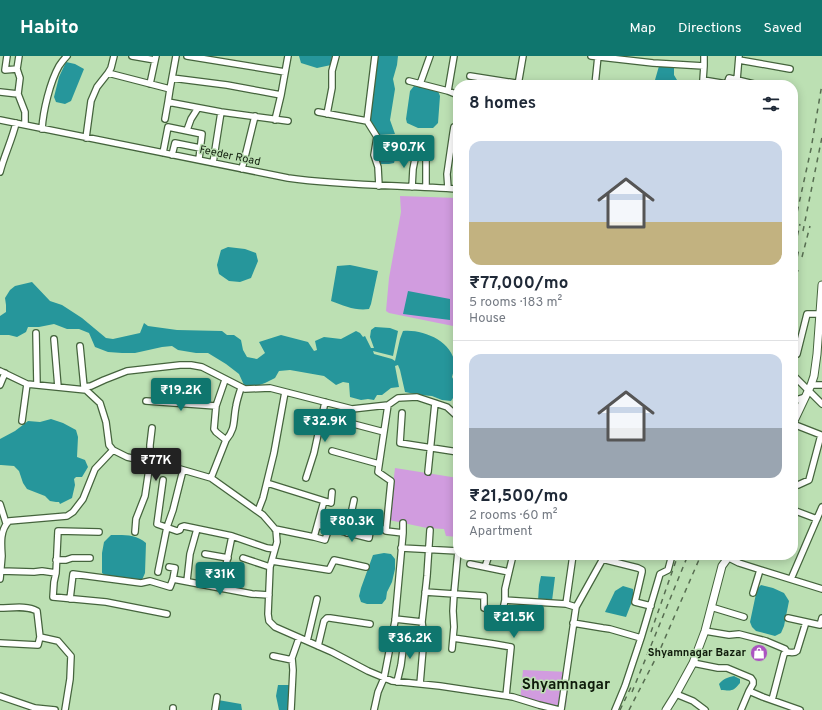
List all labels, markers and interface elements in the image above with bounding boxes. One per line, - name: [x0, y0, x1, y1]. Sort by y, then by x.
- text: Habito: [20, 16, 79, 40]
- text: Map: [630, 20, 656, 37]
- text: Directions: [678, 20, 742, 37]
- text: Saved: [764, 20, 802, 37]
- text: 8 homes: [469, 93, 536, 115]
- icon: filters: [760, 93, 782, 115]
- pin: ₹90.7K: [371, 135, 437, 169]
- text: ₹90.7K: [382, 140, 426, 156]
- street label: Feeder Road: [198, 143, 262, 169]
- icon: home: [590, 167, 662, 239]
- text: ₹77,000/mo: [469, 273, 568, 295]
- text: 5 rooms · 183 m²: [469, 295, 562, 311]
- text: House: [469, 311, 506, 327]
- pin: ₹19.2K: [148, 378, 214, 412]
- icon: home: [590, 380, 662, 452]
- text: ₹19.2K: [160, 383, 202, 399]
- pin: ₹32.9K: [292, 409, 358, 443]
- text: ₹32.9K: [303, 414, 347, 430]
- pin: ₹77K: [132, 448, 180, 482]
- text: ₹77K: [140, 453, 172, 469]
- text: ₹21,500/mo: [469, 486, 568, 508]
- text: 2 rooms · 60 m²: [469, 508, 558, 524]
- pin: ₹80.3K: [319, 509, 385, 543]
- text: ₹80.3K: [329, 514, 375, 530]
- text: Apartment: [469, 524, 532, 540]
- pin: ₹31K: [196, 562, 244, 596]
- text: ₹31K: [205, 567, 235, 583]
- pin: ₹21.5K: [481, 605, 547, 639]
- text: ₹21.5K: [493, 610, 535, 626]
- pin: ₹36.2K: [377, 626, 443, 660]
- text: ₹36.2K: [388, 631, 432, 647]
- shop icon: Shyamnagar Bazar: [749, 643, 769, 663]
- place label: Shyamnagar Bazar: [648, 646, 746, 660]
- district label: Shyamnagar: [522, 676, 611, 695]

